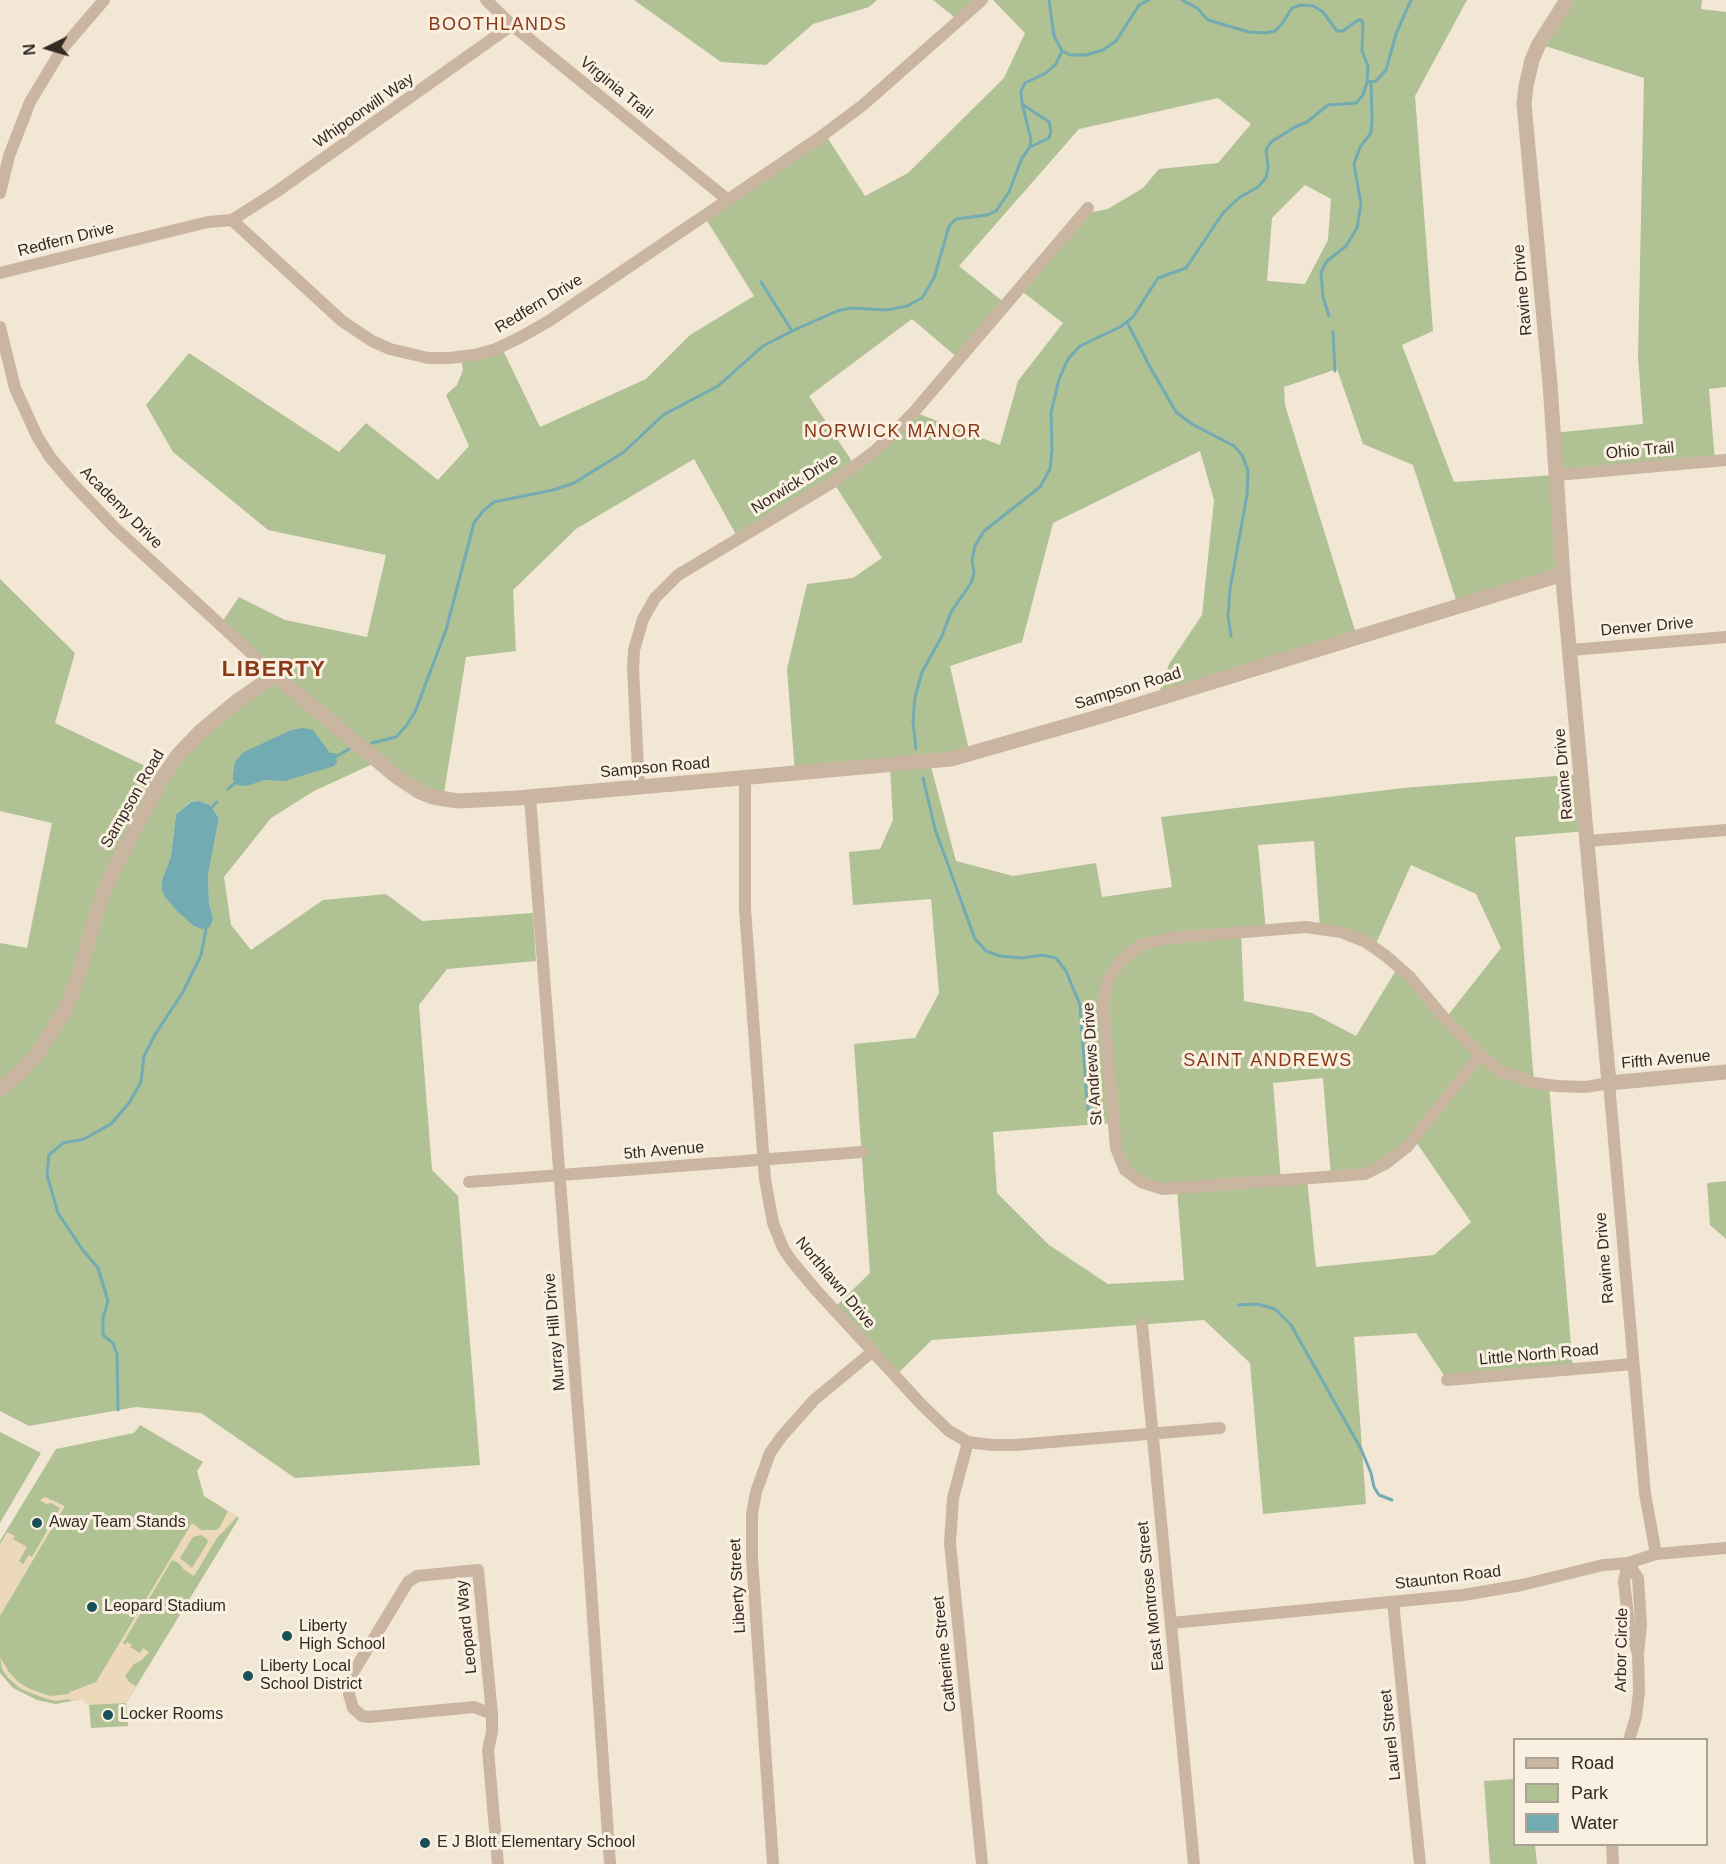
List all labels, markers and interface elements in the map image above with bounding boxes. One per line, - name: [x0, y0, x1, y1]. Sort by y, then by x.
- district label: BOOTHLANDS: [428, 14, 568, 36]
- north arrow: [18, 18, 78, 78]
- text: N: [21, 43, 39, 56]
- street label: Virginia Trail: [576, 53, 656, 123]
- street label: Whipoorwill Way: [310, 69, 418, 153]
- street label: Redfern Drive: [16, 219, 116, 261]
- street label: Ravine Drive: [1509, 244, 1537, 336]
- street label: Redfern Drive: [492, 270, 586, 338]
- district label: NORWICK MANOR: [804, 421, 982, 443]
- street label: Ohio Trail: [1605, 438, 1675, 464]
- street label: Norwick Drive: [748, 450, 842, 518]
- street label: Academy Drive: [76, 463, 166, 553]
- street label: Denver Drive: [1600, 613, 1694, 641]
- district label: LIBERTY: [222, 657, 326, 683]
- street label: Sampson Road: [1072, 664, 1184, 714]
- street label: Ravine Drive: [1550, 728, 1578, 820]
- street label: Sampson Road: [97, 746, 169, 852]
- street label: Sampson Road: [599, 754, 711, 782]
- street label: St Andrews Drive: [1079, 1002, 1107, 1126]
- street label: Fifth Avenue: [1621, 1047, 1711, 1073]
- district label: SAINT ANDREWS: [1183, 1050, 1353, 1072]
- street label: 5th Avenue: [623, 1138, 705, 1164]
- street label: Ravine Drive: [1591, 1212, 1619, 1304]
- street label: Northlawn Drive: [791, 1233, 879, 1333]
- street label: Murray Hill Drive: [540, 1272, 570, 1392]
- street label: Little North Road: [1478, 1340, 1600, 1370]
- place label: Away Team Stands: [49, 1513, 186, 1533]
- marker: Away Team Stands: [30, 1516, 44, 1530]
- street label: East Montrose Street: [1134, 1520, 1168, 1672]
- street label: Liberty Street: [726, 1538, 750, 1634]
- street label: Staunton Road: [1394, 1562, 1502, 1594]
- street label: Leopard Way: [453, 1579, 481, 1675]
- street label: Catherine Street: [929, 1595, 961, 1713]
- place label: Leopard Stadium: [104, 1597, 226, 1617]
- marker: Leopard Stadium: [85, 1600, 99, 1614]
- street label: Arbor Circle: [1612, 1608, 1632, 1692]
- place label: Liberty High School: [299, 1617, 385, 1655]
- marker: Liberty High School: [280, 1629, 294, 1643]
- place label: Liberty Local School District: [260, 1657, 362, 1695]
- marker: Liberty Local School District: [241, 1669, 255, 1683]
- street label: Laurel Street: [1377, 1688, 1405, 1782]
- place label: Locker Rooms: [120, 1705, 223, 1725]
- marker: Locker Rooms: [101, 1708, 115, 1722]
- legend: [1513, 1738, 1708, 1846]
- text: Road: [1571, 1753, 1614, 1773]
- text: Park: [1571, 1783, 1608, 1803]
- text: Water: [1571, 1813, 1618, 1833]
- place label: E J Blott Elementary School: [437, 1833, 635, 1853]
- marker: E J Blott Elementary School: [418, 1836, 432, 1850]

